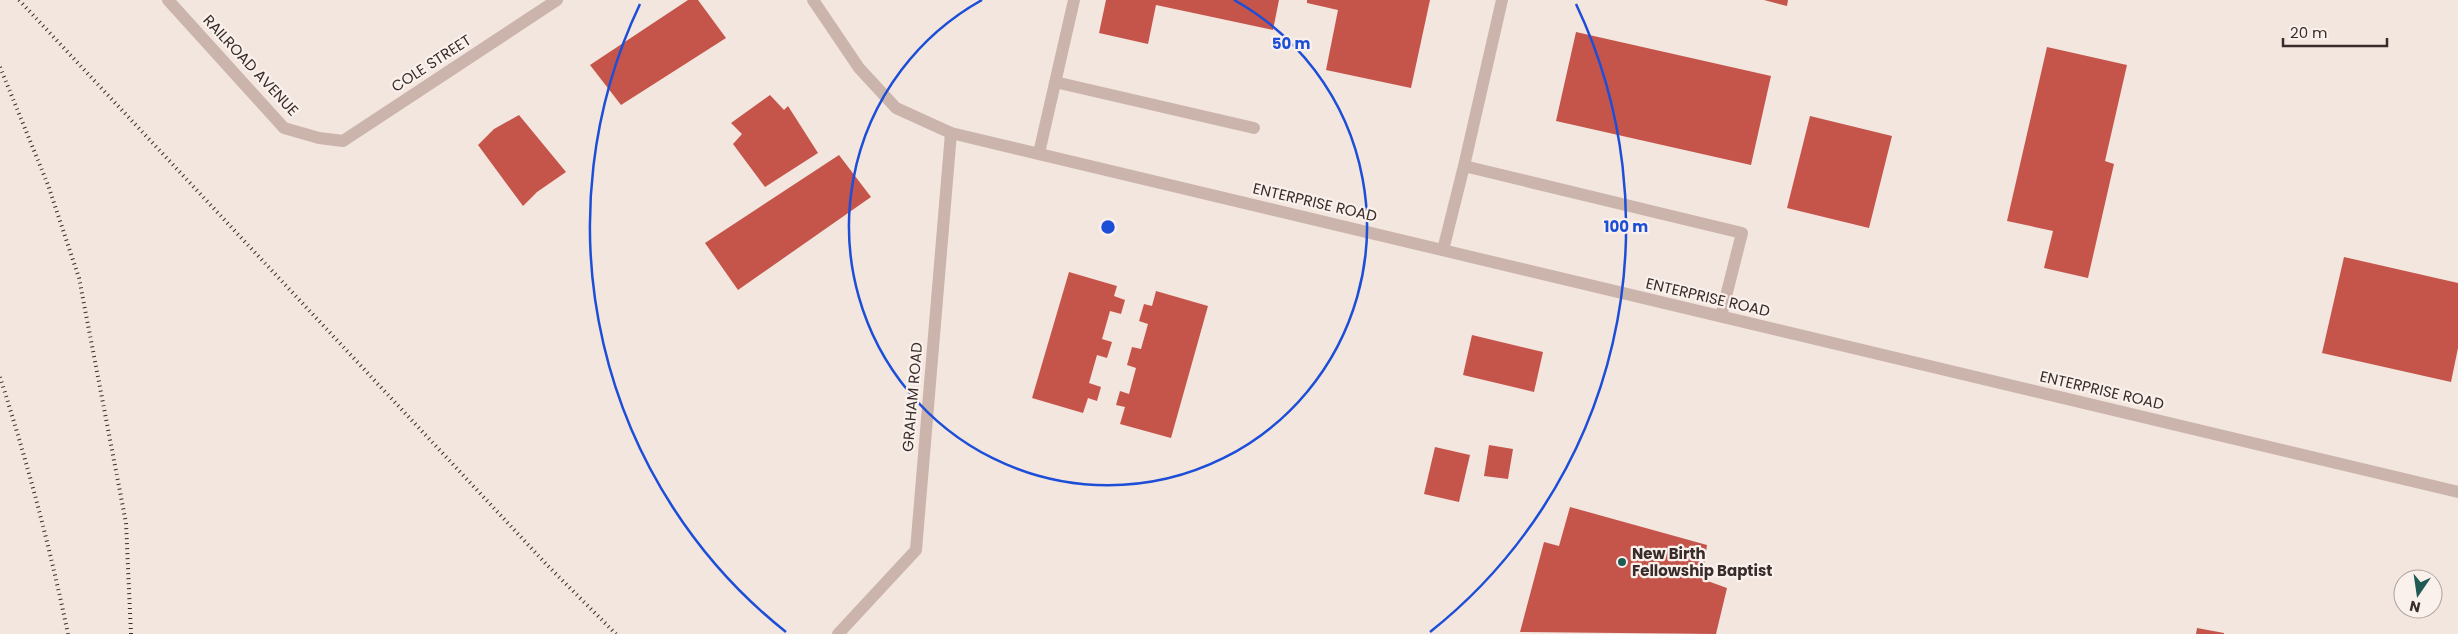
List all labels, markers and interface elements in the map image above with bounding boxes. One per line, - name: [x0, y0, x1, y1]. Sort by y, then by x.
- street label: RAILROAD AVENUE: [199, 10, 303, 120]
- scale bar: [2283, 15, 2387, 47]
- text: 20 m: [2290, 22, 2328, 43]
- street label: COLE STREET: [387, 29, 475, 97]
- text: 50 m: [1272, 33, 1310, 54]
- street label: ENTERPRISE ROAD: [1251, 178, 1379, 226]
- text: 100 m: [1604, 216, 1648, 237]
- centre of rings: [1099, 218, 1117, 236]
- street label: ENTERPRISE ROAD: [1644, 273, 1772, 321]
- street label: GRAHAM ROAD: [897, 341, 927, 453]
- street label: ENTERPRISE ROAD: [2038, 366, 2166, 414]
- place label: New Birth Fellowship Baptist: [1632, 543, 1772, 581]
- marker: New Birth Fellowship Baptist: [1616, 556, 1628, 568]
- north arrow: [2393, 569, 2443, 619]
- text: N: [2408, 596, 2422, 618]

